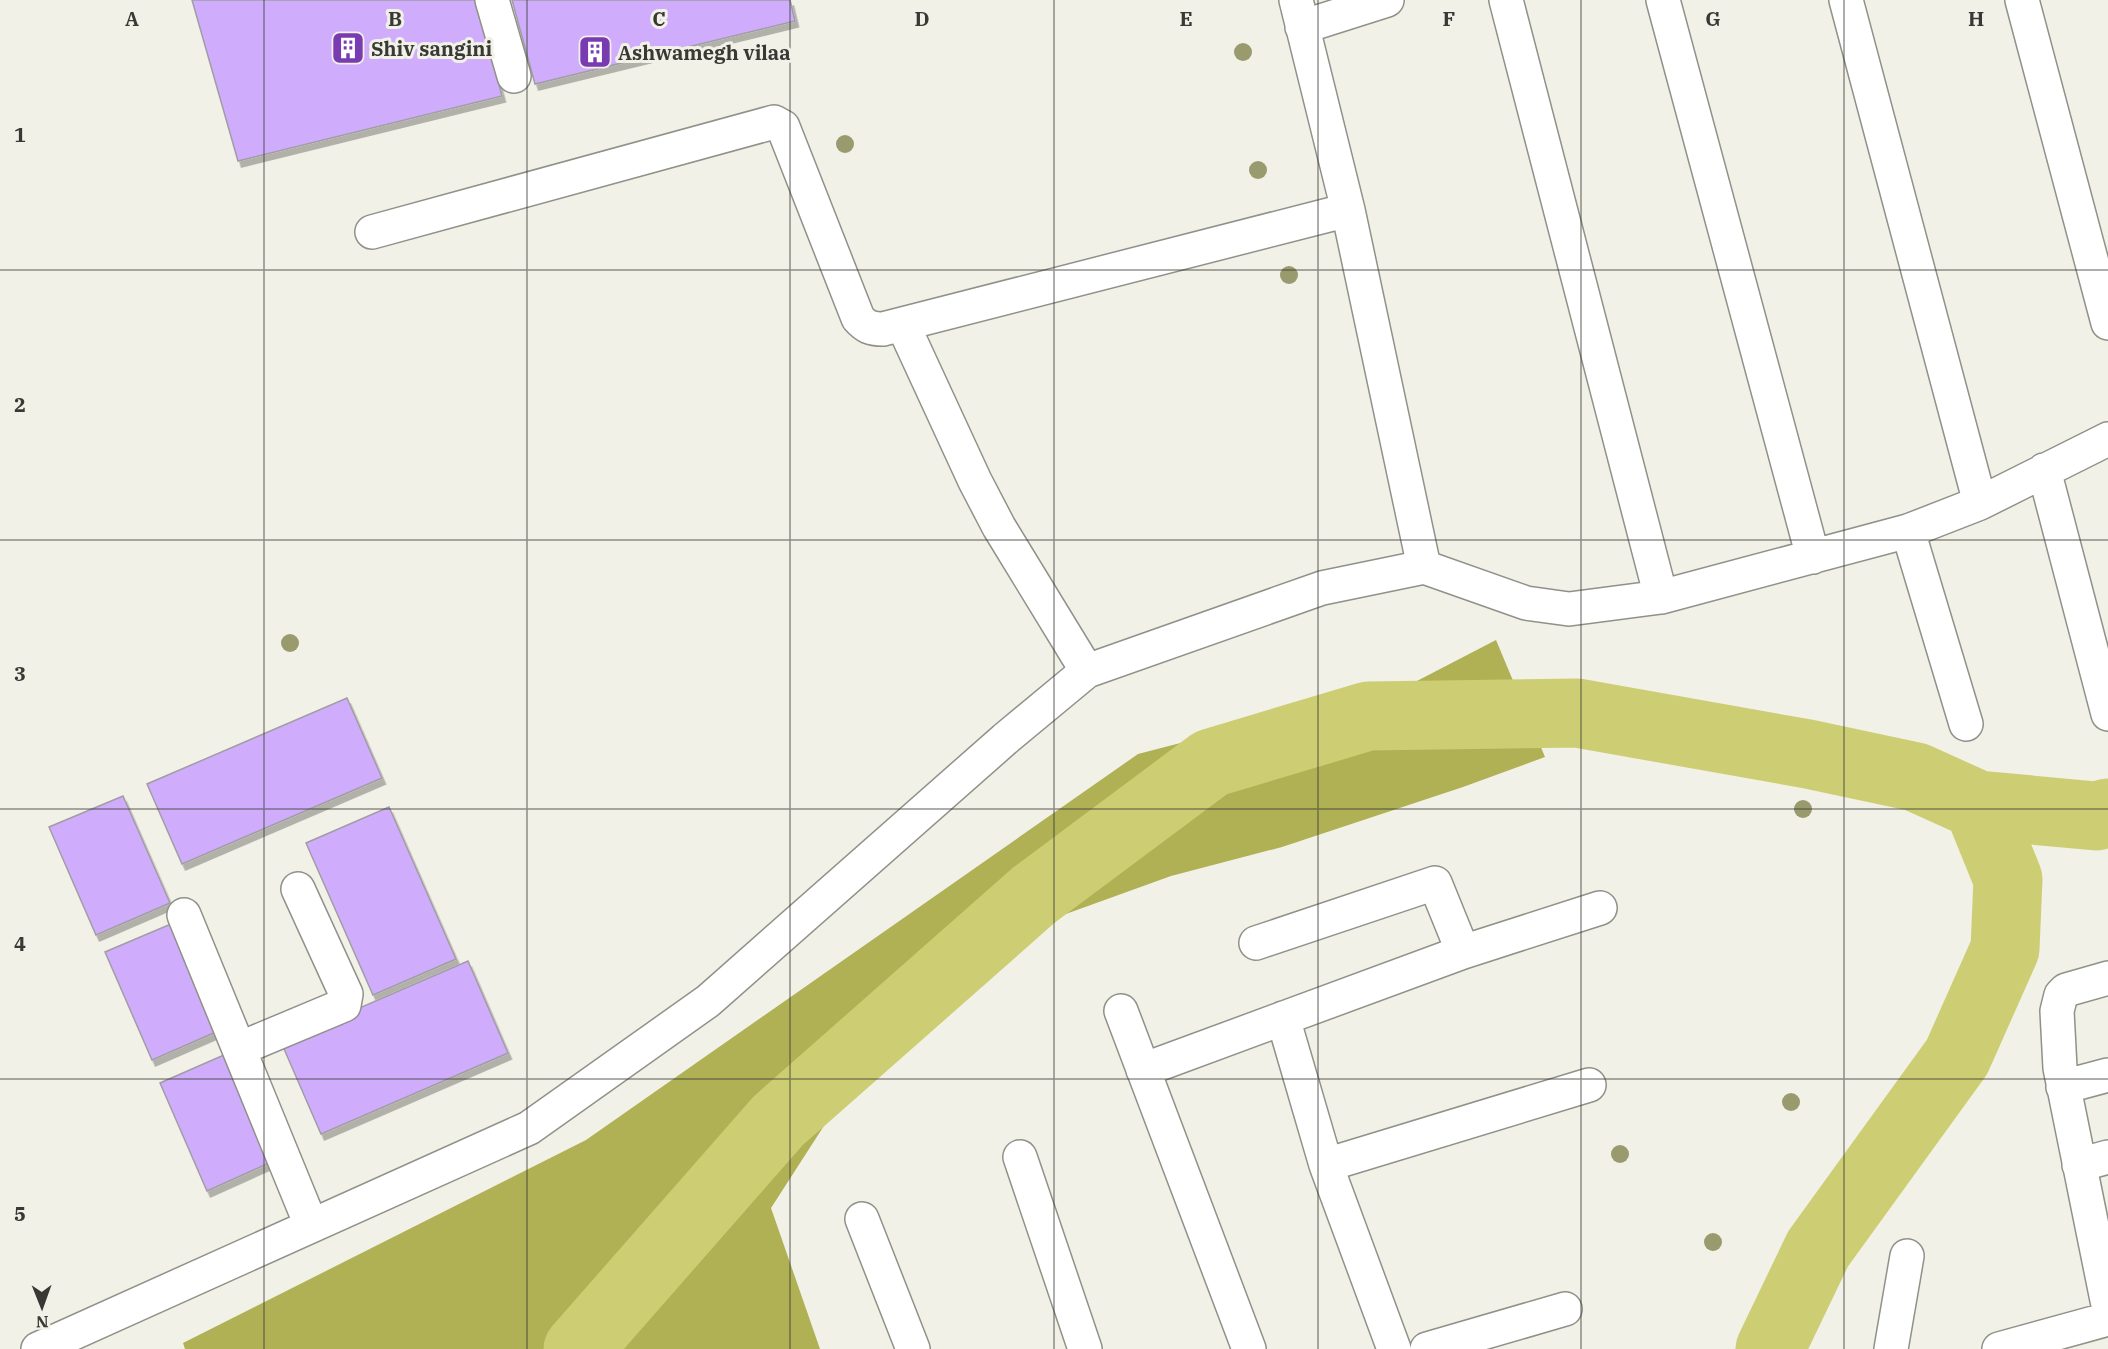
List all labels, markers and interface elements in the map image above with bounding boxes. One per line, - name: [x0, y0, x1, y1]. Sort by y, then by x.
- text: A: [125, 5, 139, 32]
- text: B: [388, 5, 402, 32]
- text: C: [652, 5, 666, 32]
- text: D: [914, 5, 930, 32]
- text: E: [1179, 5, 1193, 32]
- text: F: [1443, 5, 1455, 32]
- text: G: [1705, 5, 1721, 32]
- text: H: [1968, 5, 1984, 32]
- building icon: Shiv sangini: [330, 30, 366, 66]
- building icon: Ashwamegh vilaa: [577, 34, 613, 70]
- place label: Shiv sangini: [371, 35, 493, 62]
- place label: Ashwamegh vilaa: [618, 39, 791, 66]
- text: 1: [14, 121, 26, 148]
- text: 2: [14, 391, 26, 418]
- text: 3: [14, 660, 26, 687]
- text: 4: [14, 930, 26, 957]
- text: 5: [14, 1200, 26, 1227]
- north arrow: [12, 1277, 72, 1337]
- text: N: [36, 1312, 49, 1332]

